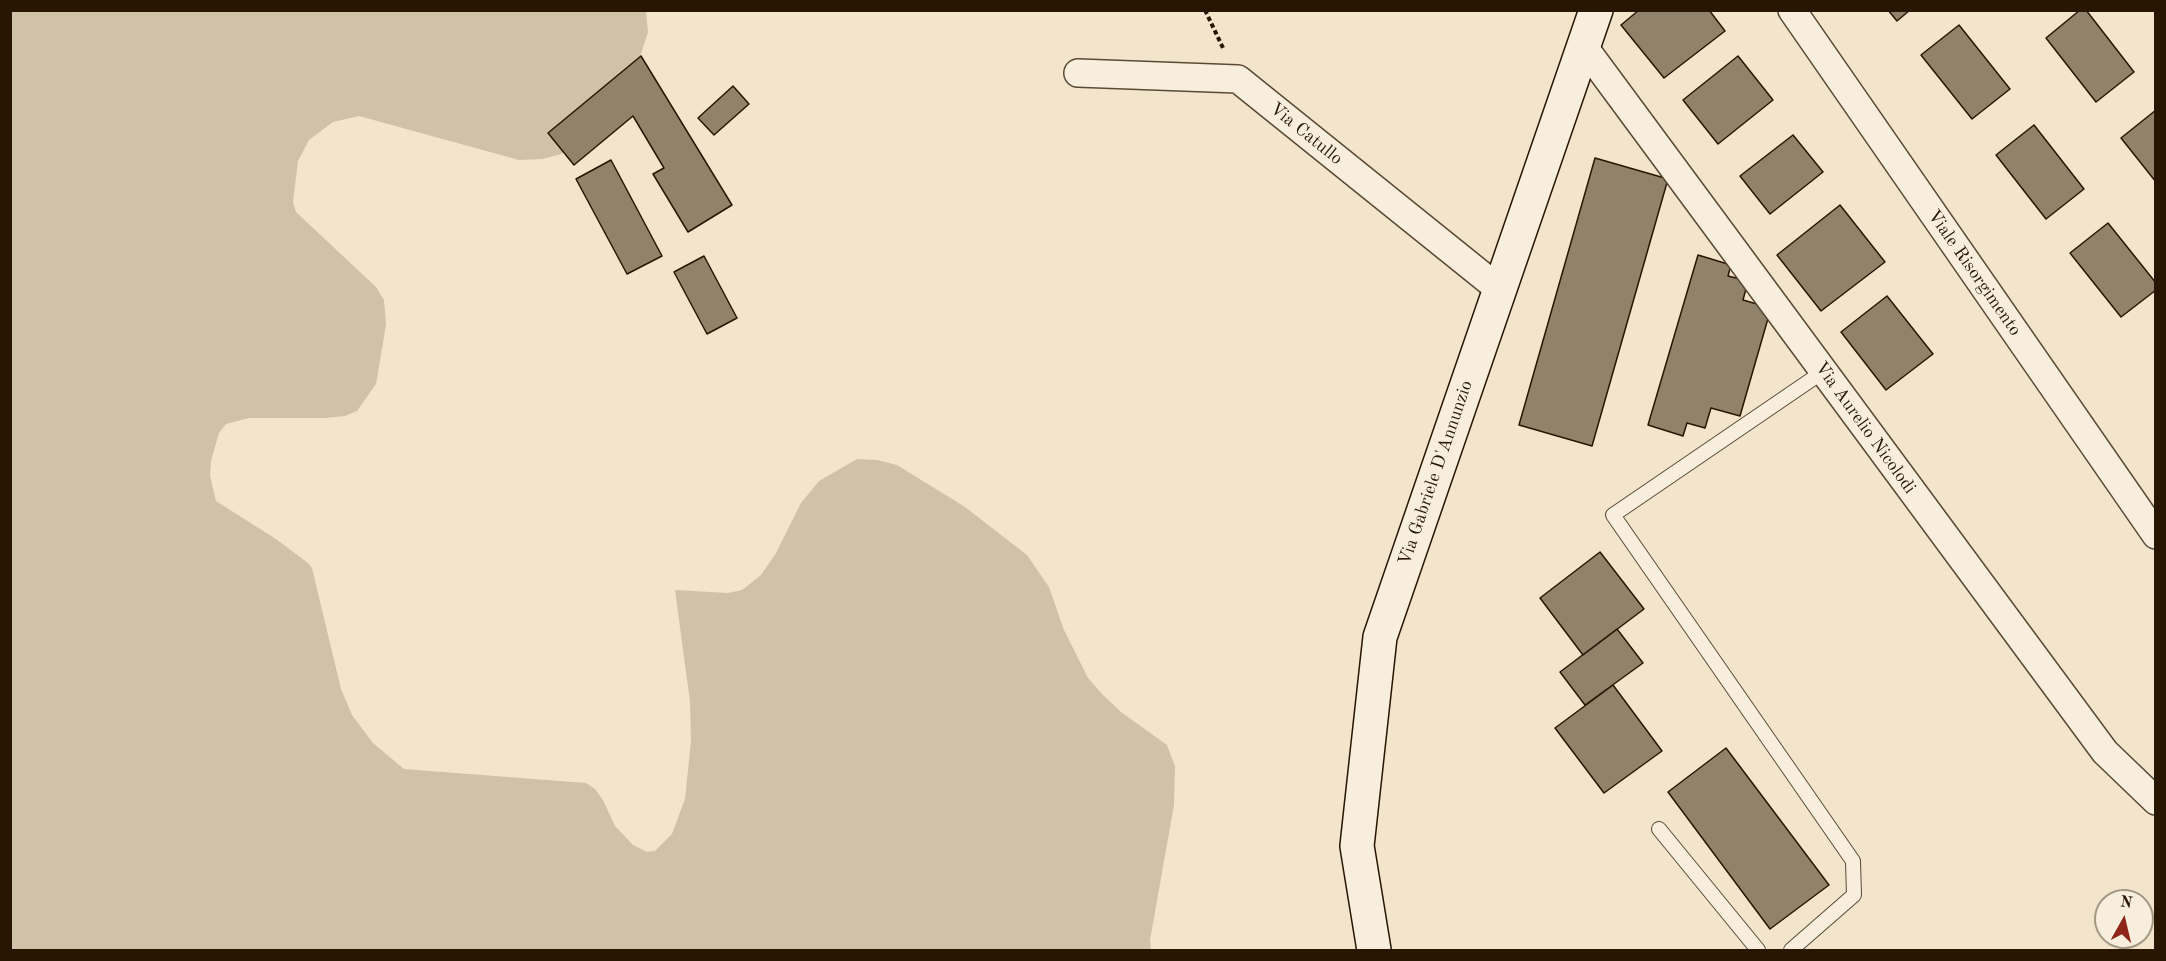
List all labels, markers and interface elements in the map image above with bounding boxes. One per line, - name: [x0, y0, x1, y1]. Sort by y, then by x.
- street label: Via Catullo: [1265, 98, 1347, 170]
- street label: Viale Risorgimento: [1922, 206, 2026, 340]
- street label: Via Aurelio Nicolodi: [1810, 358, 1920, 498]
- street label: Via Gabriele D'Annunzio: [1394, 378, 1478, 568]
- north arrow: [2094, 889, 2154, 949]
- text: N: [2119, 894, 2133, 912]

